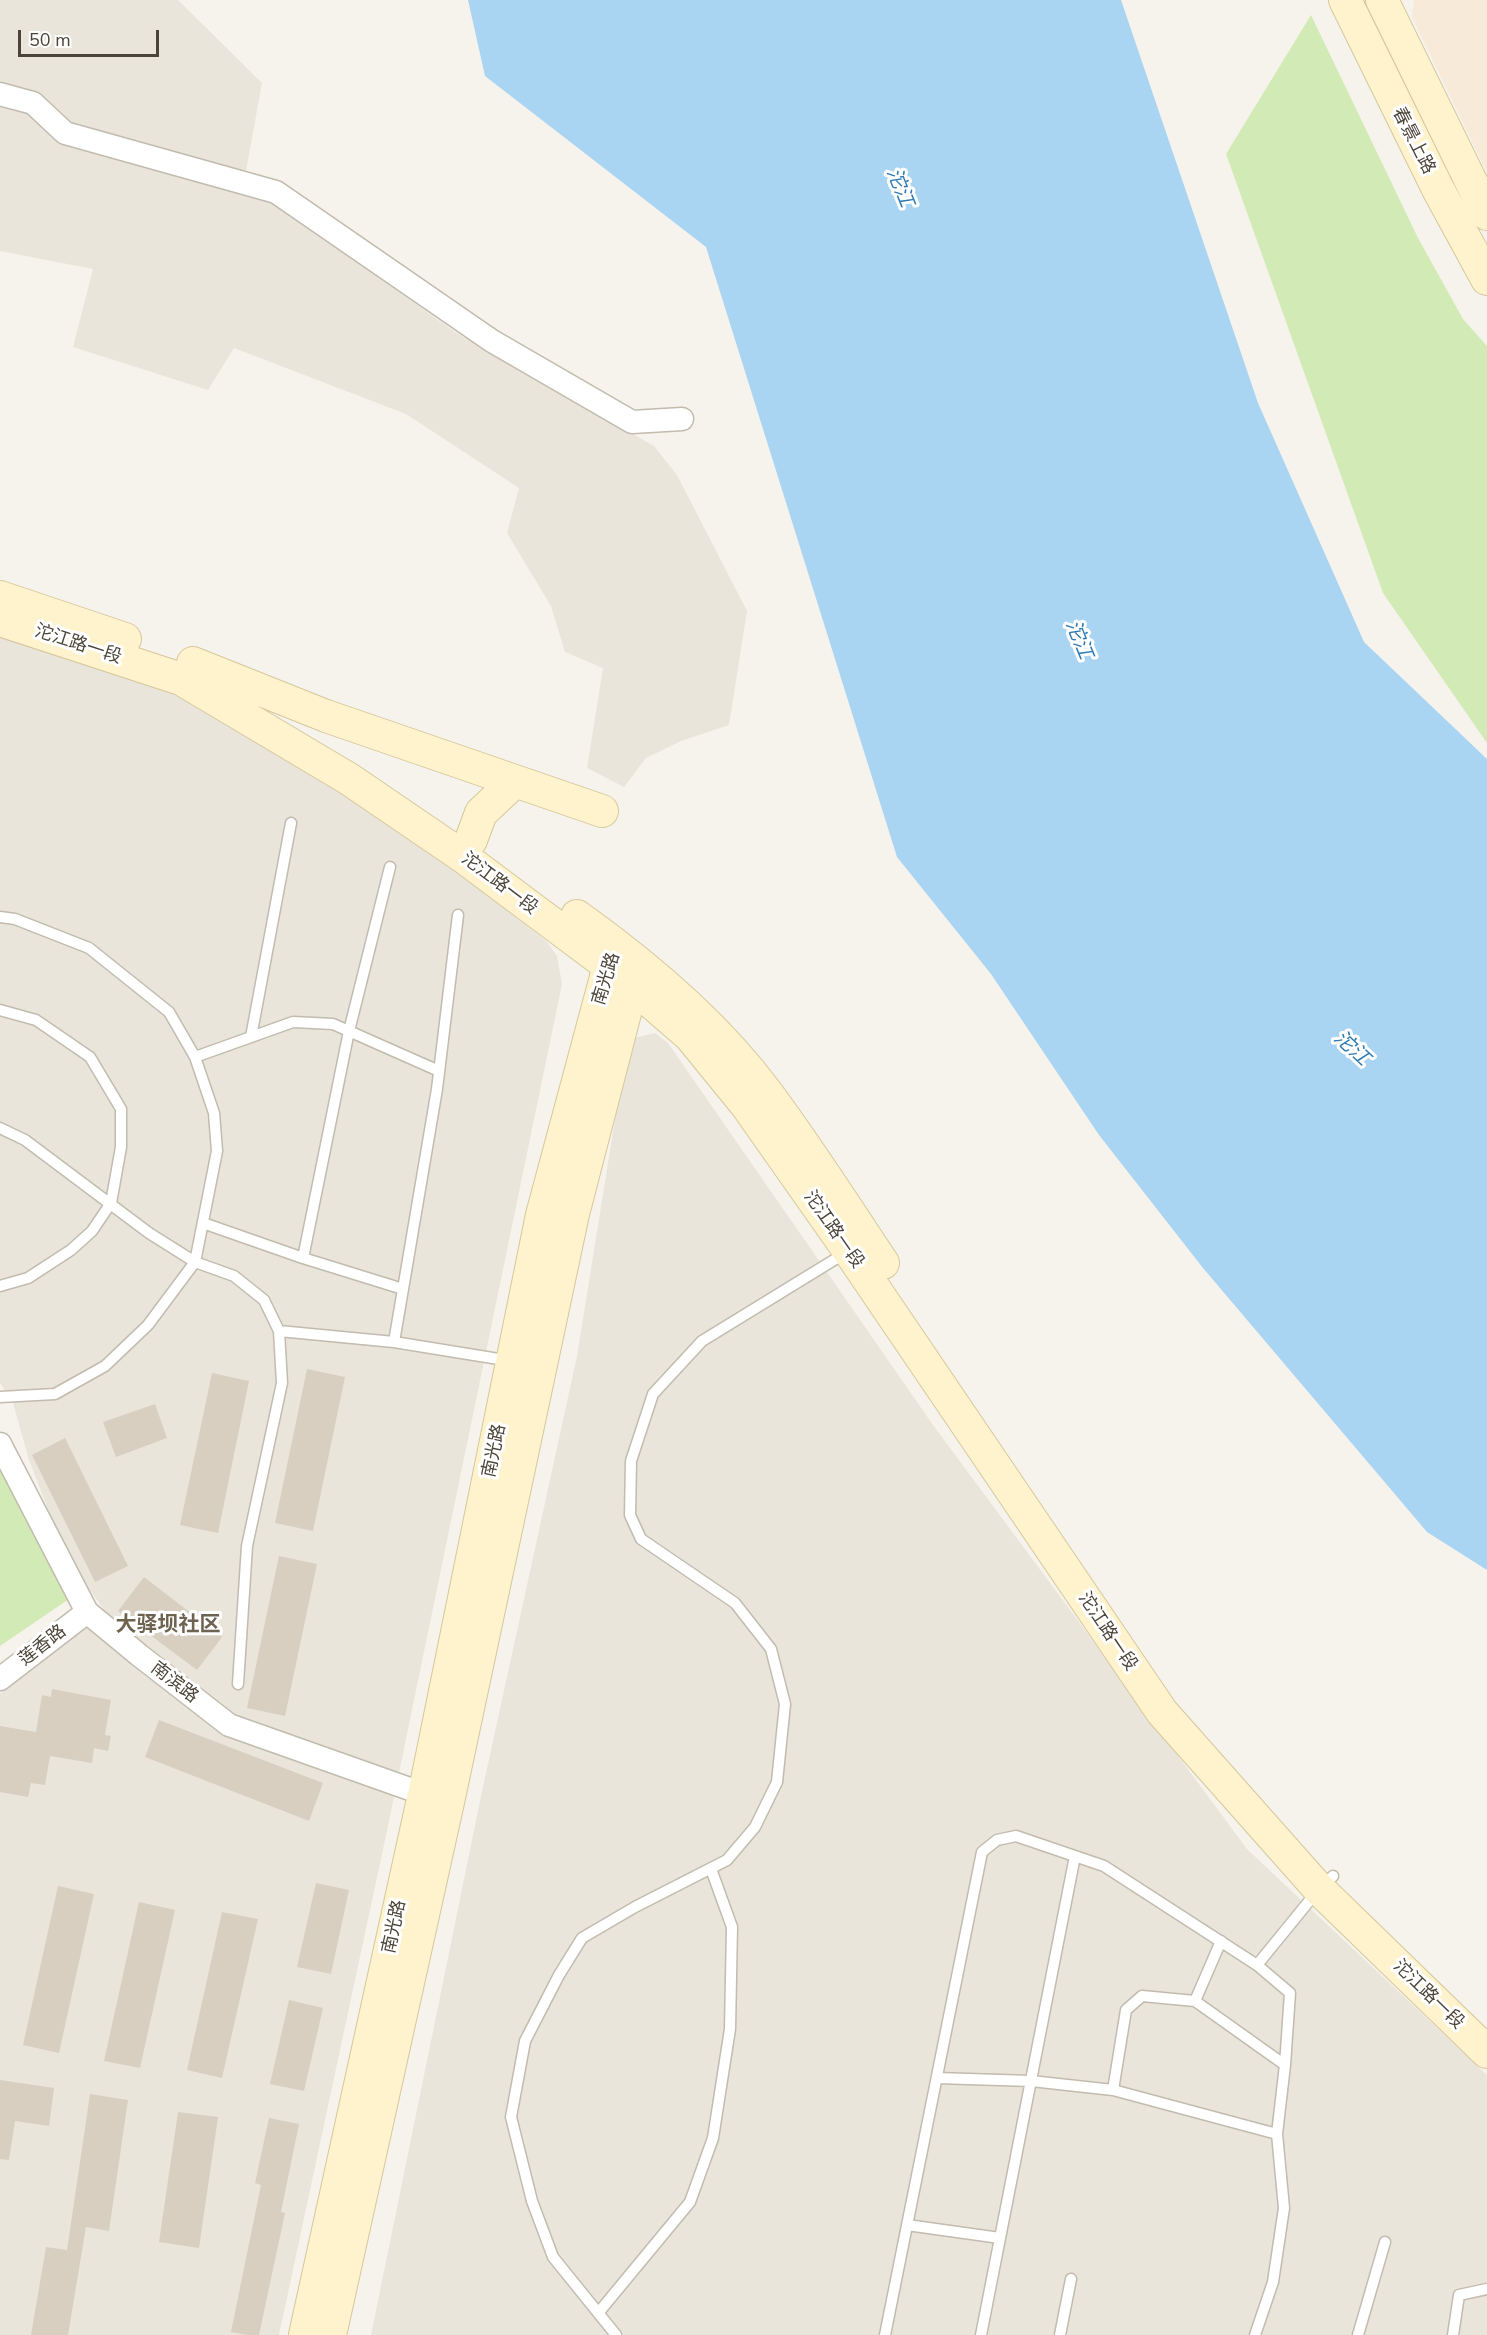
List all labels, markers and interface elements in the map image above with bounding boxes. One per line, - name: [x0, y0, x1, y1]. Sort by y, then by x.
- scale bar: [21, 18, 162, 56]
- text: 50 m: [29, 28, 71, 52]
- street label: 春景上路: [1387, 104, 1439, 178]
- water label: 沱江: [880, 165, 918, 211]
- water label: 沱江: [1059, 617, 1097, 663]
- street label: 沱江路一段: [32, 621, 124, 669]
- street label: 沱江路一段: [457, 848, 541, 920]
- street label: 南光路: [589, 950, 625, 1008]
- water label: 沱江: [1328, 1027, 1374, 1071]
- street label: 沱江路一段: [798, 1187, 868, 1273]
- street label: 南光路: [479, 1422, 511, 1480]
- street label: 沱江路一段: [1073, 1589, 1141, 1675]
- district label: 大驿坝社区: [116, 1613, 220, 1639]
- street label: 莲香路: [15, 1621, 71, 1671]
- street label: 南滨路: [146, 1658, 202, 1708]
- street label: 南光路: [379, 1898, 411, 1956]
- street label: 沱江路一段: [1388, 1956, 1468, 2034]

